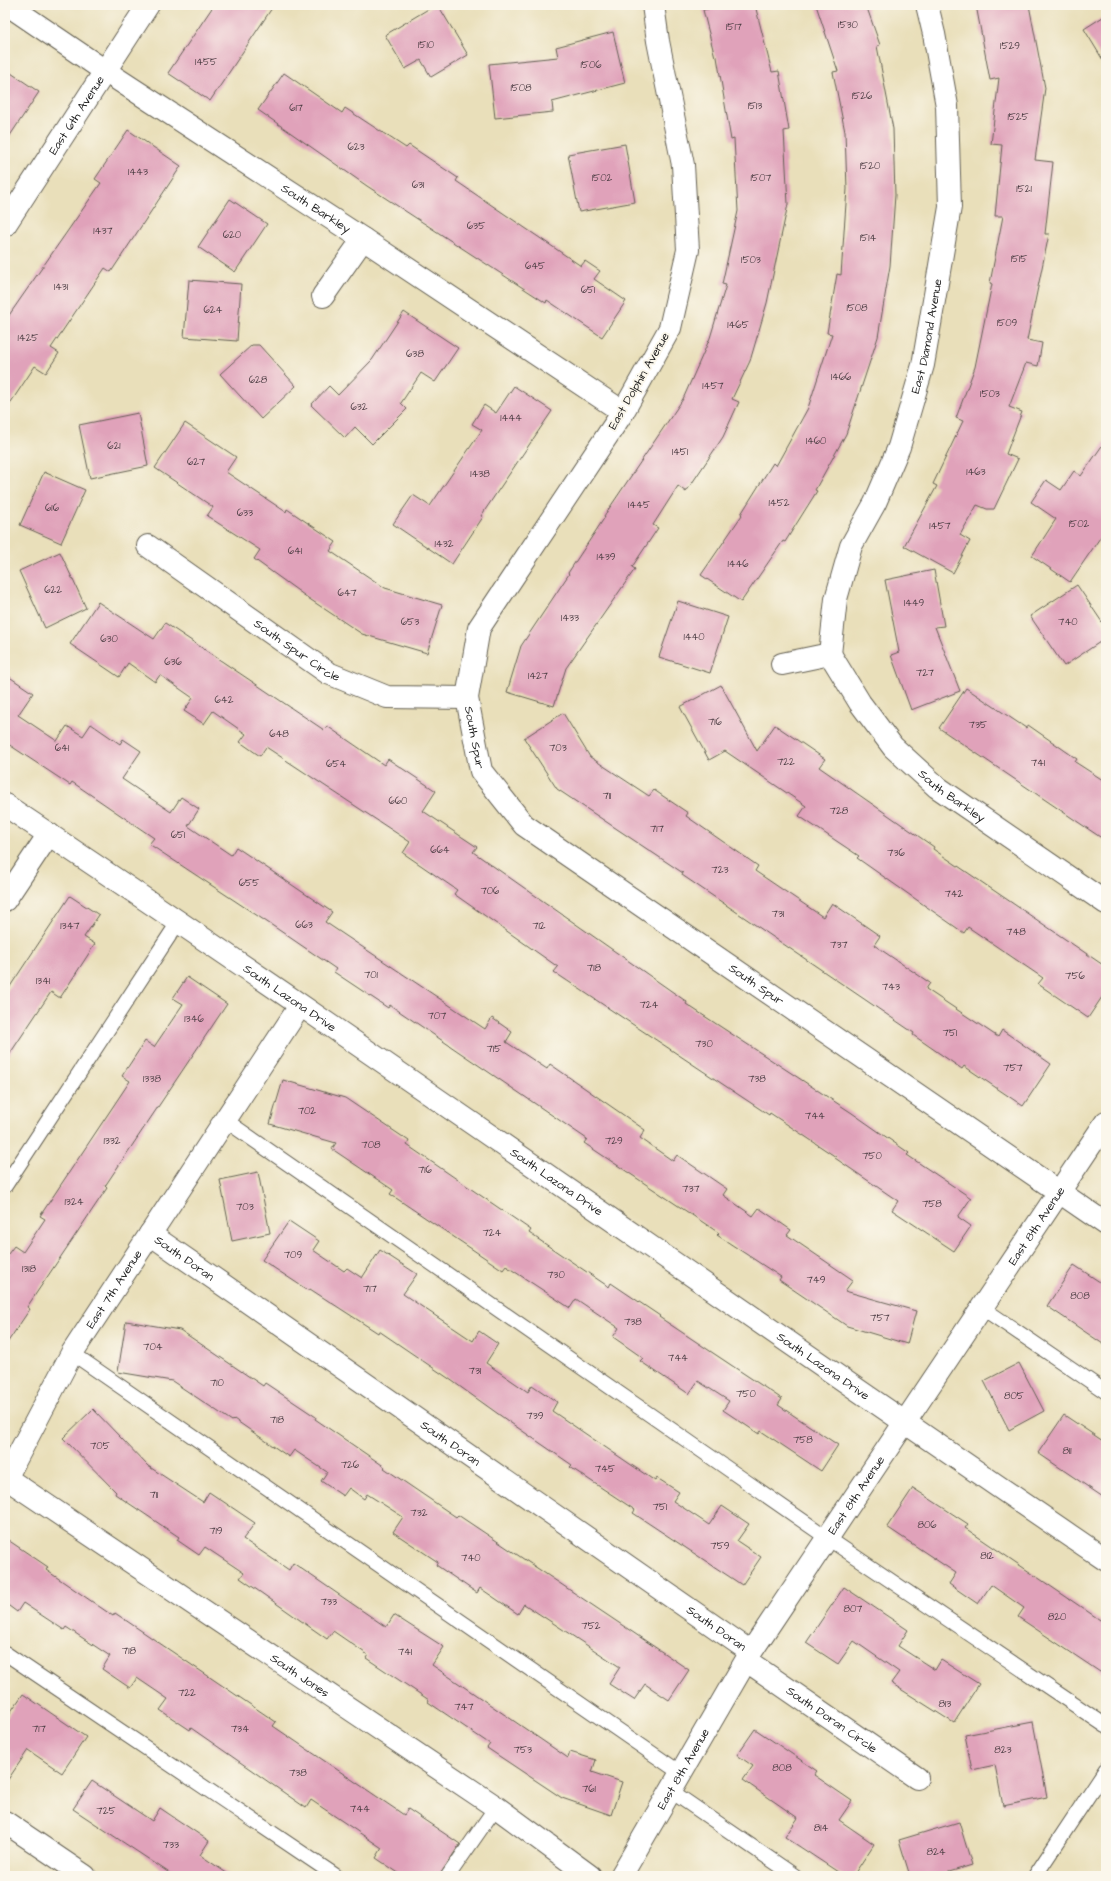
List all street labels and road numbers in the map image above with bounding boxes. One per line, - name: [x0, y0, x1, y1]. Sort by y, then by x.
- street label: East 6th Avenue: [44, 72, 109, 158]
- street label: South Barkley: [278, 179, 354, 238]
- street label: East Diamond Avenue: [907, 277, 946, 396]
- street label: East Dolphin Avenue: [604, 329, 674, 433]
- street label: South Spur Circle: [251, 615, 343, 686]
- street label: South Spur: [460, 705, 489, 770]
- street label: South Barkley: [914, 765, 989, 827]
- street label: South Spur: [725, 959, 788, 1009]
- street label: South Lazona Drive: [240, 960, 340, 1036]
- street label: South Lazona Drive: [507, 1144, 607, 1220]
- street label: East 8th Avenue: [1004, 1183, 1069, 1268]
- street label: South Doran: [151, 1231, 218, 1285]
- street label: East 7th Avenue: [82, 1246, 146, 1332]
- street label: South Lazona Drive: [773, 1328, 873, 1404]
- street label: South Doran: [417, 1416, 484, 1470]
- street label: East 8th Avenue: [824, 1452, 889, 1538]
- street label: South Doran: [683, 1601, 750, 1655]
- street label: South Jones: [267, 1649, 333, 1701]
- street label: South Doran Circle: [783, 1682, 881, 1757]
- street label: East 8th Avenue: [653, 1725, 714, 1813]

